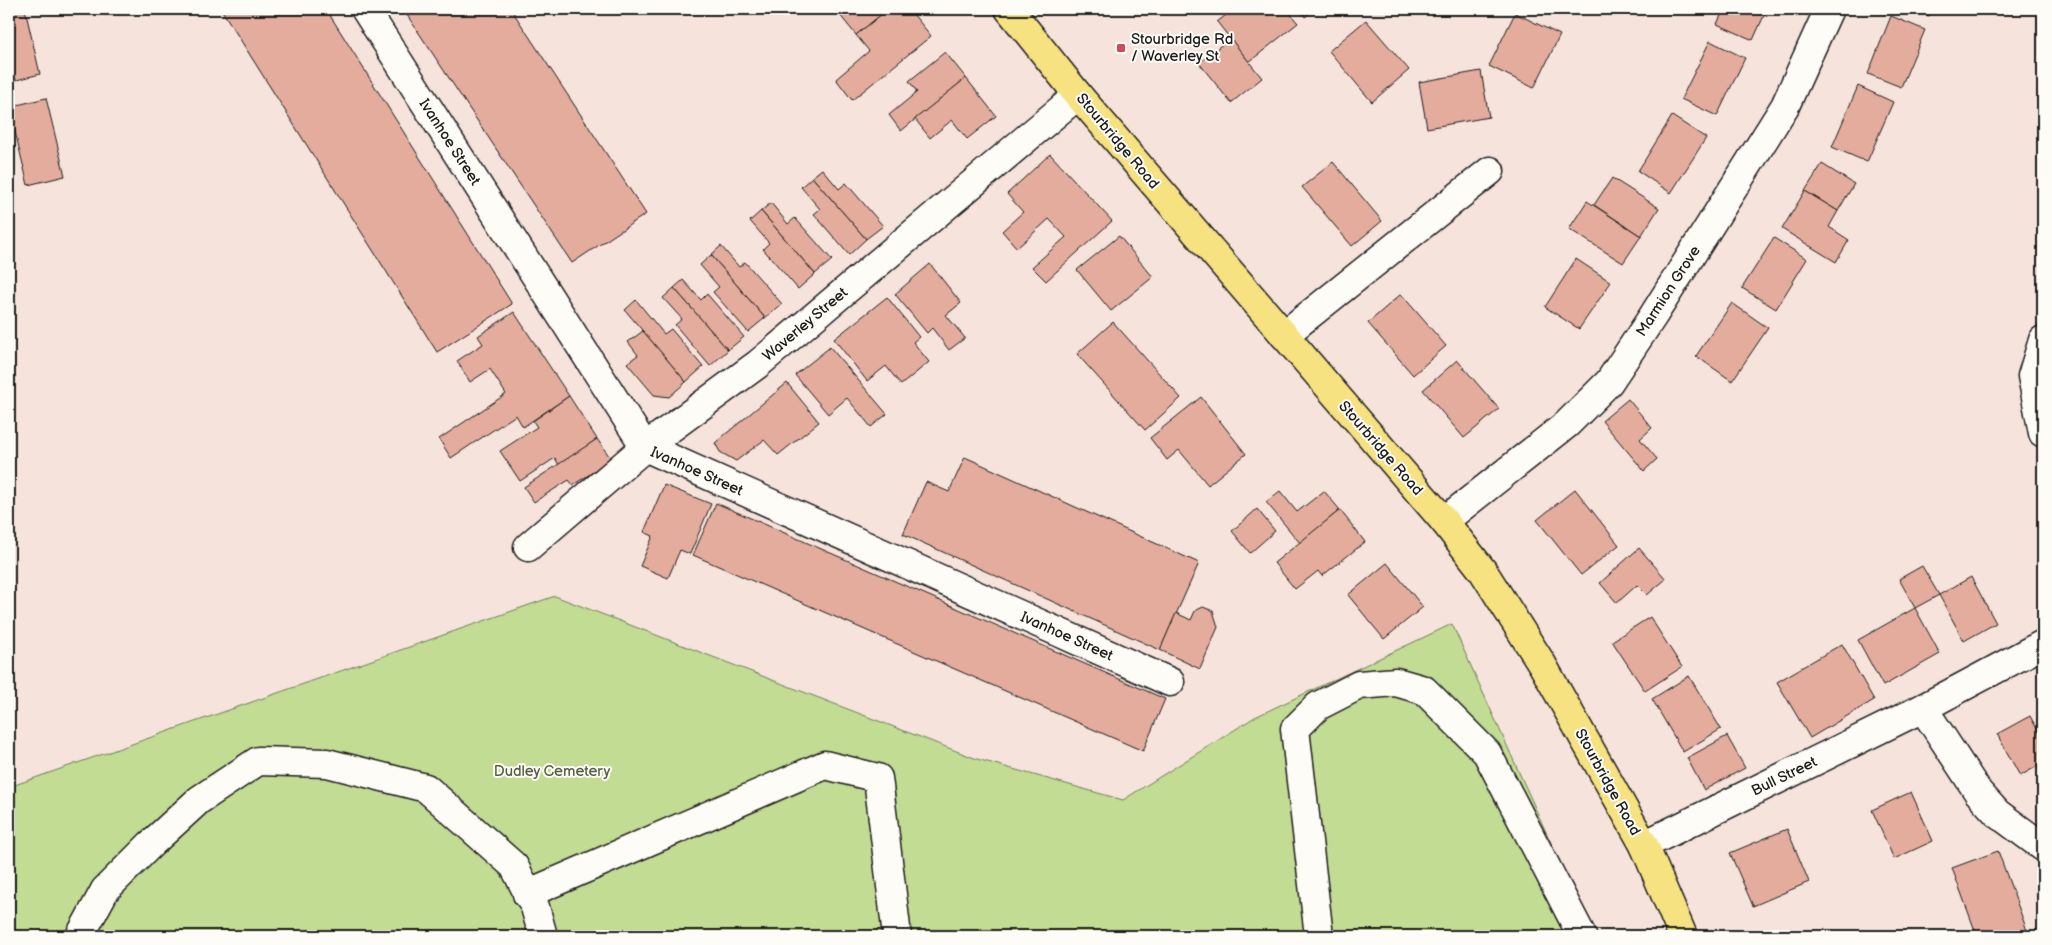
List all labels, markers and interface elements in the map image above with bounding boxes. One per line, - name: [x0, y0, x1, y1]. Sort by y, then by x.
- place label: Stourbridge Rd / Waverley St: [1131, 30, 1233, 66]
- marker: Stourbridge Rd / Waverley St: [1115, 42, 1127, 54]
- street label: Stourbridge Road: [1072, 90, 1163, 193]
- street label: Ivanhoe Street: [415, 95, 485, 189]
- street label: Marmion Grove: [1632, 242, 1705, 340]
- street label: Waverley Street: [759, 283, 852, 366]
- street label: Stourbridge Road: [1334, 397, 1427, 500]
- street label: Ivanhoe Street: [648, 443, 746, 500]
- street label: Ivanhoe Street: [1018, 608, 1116, 665]
- street label: Stourbridge Road: [1570, 725, 1645, 839]
- street label: Bull Street: [1748, 752, 1820, 800]
- park label: Dudley Cemetery: [494, 762, 611, 781]

